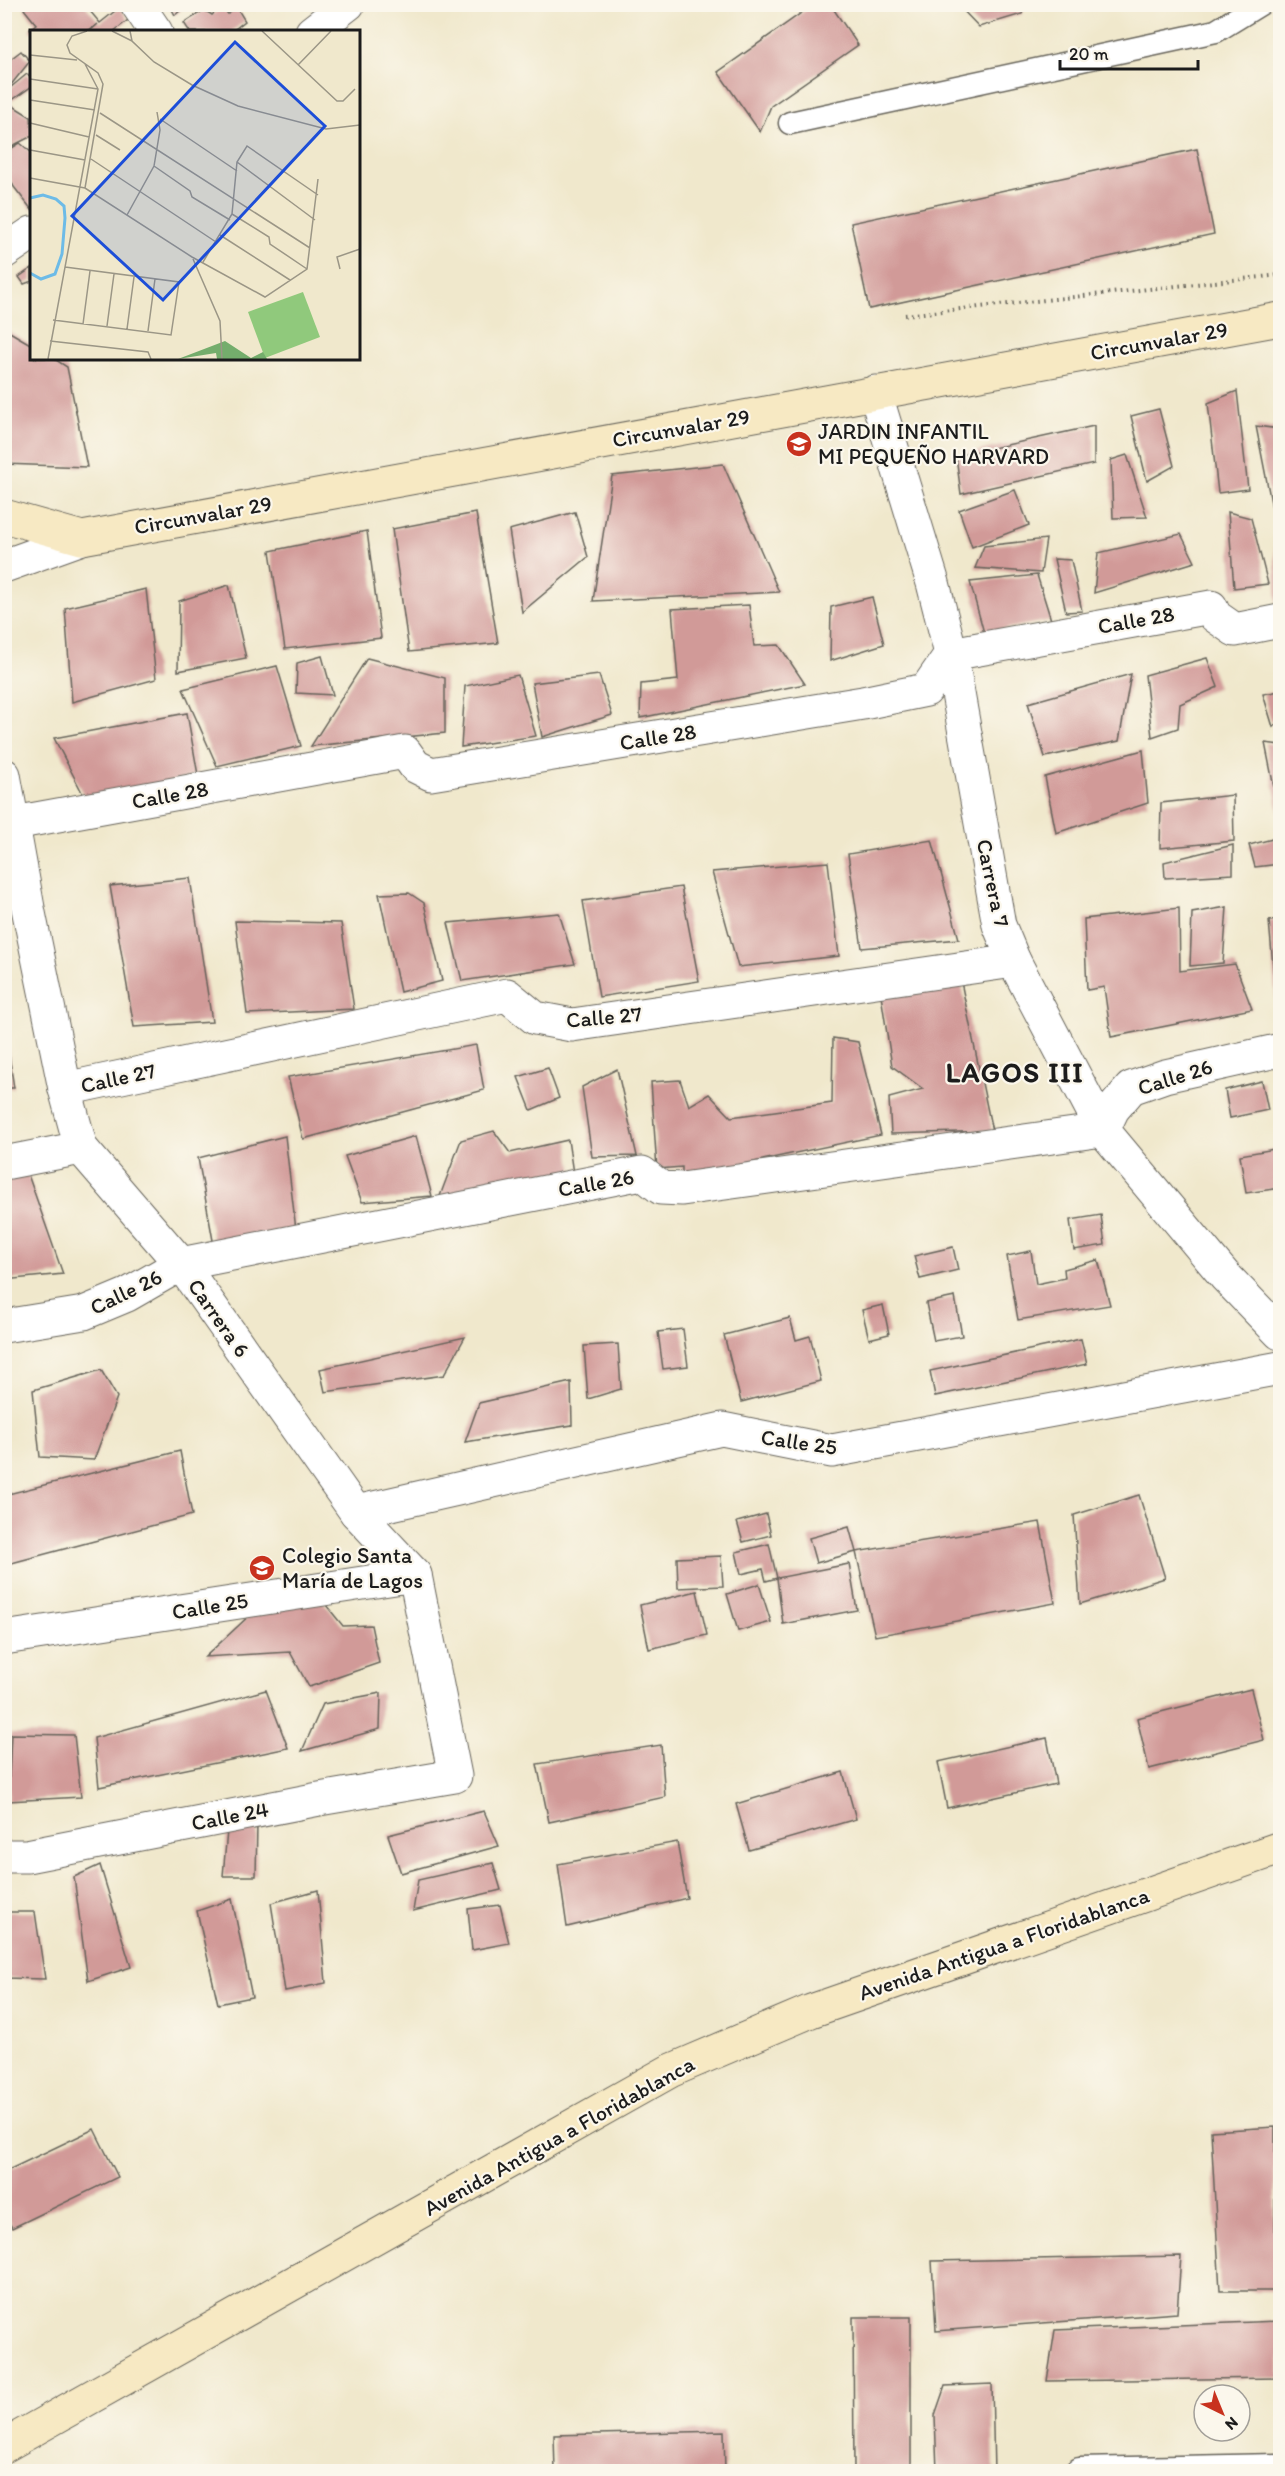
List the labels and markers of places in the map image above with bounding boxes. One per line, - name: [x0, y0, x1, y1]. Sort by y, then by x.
- place label: JARDIN INFANTIL MI PEQUEÑO HARVARD: [818, 418, 1049, 470]
- school or university icon: JARDIN INFANTIL MI PEQUEÑO HARVARD: [784, 429, 814, 459]
- place label: Colegio Santa María de Lagos: [282, 1542, 423, 1594]
- school or university icon: Colegio Santa María de Lagos: [247, 1553, 277, 1583]

